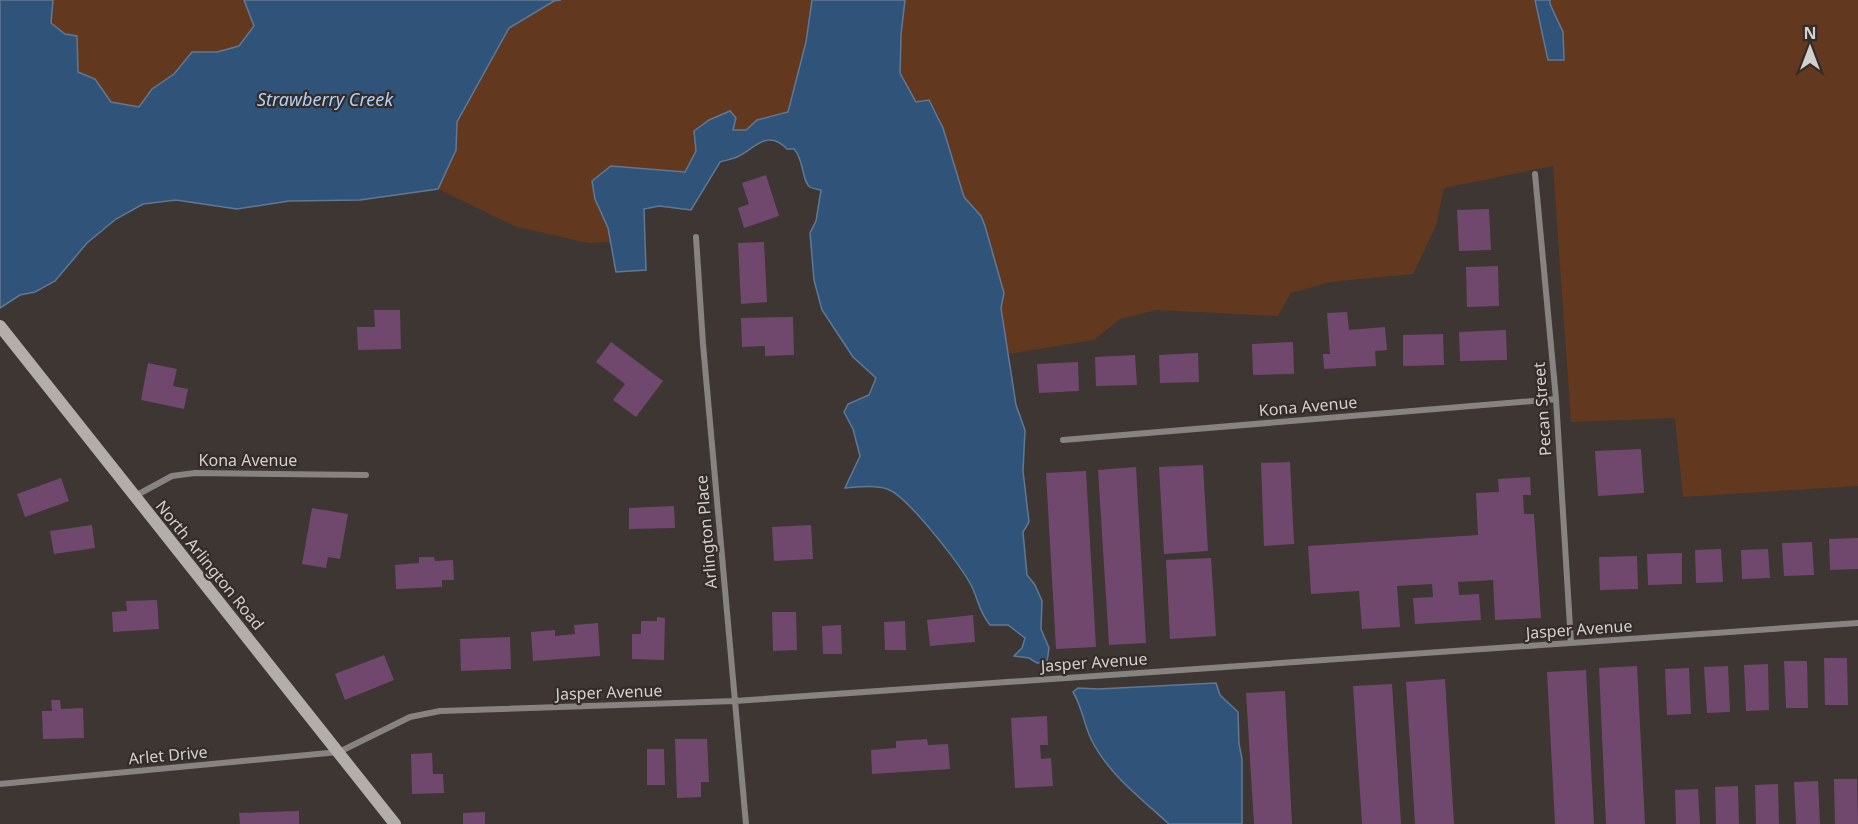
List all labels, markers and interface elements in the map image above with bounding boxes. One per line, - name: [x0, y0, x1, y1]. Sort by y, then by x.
- north arrow: [1780, 18, 1840, 78]
- text: N: [1803, 22, 1817, 44]
- water label: Strawberry Creek: [257, 87, 394, 111]
- street label: Pecan Street: [1528, 361, 1556, 457]
- street label: Kona Avenue: [1258, 391, 1358, 421]
- street label: Kona Avenue: [199, 449, 297, 471]
- street label: Arlington Place: [690, 474, 722, 590]
- street label: North Arlington Road: [151, 495, 269, 635]
- street label: Jasper Avenue: [1523, 614, 1633, 644]
- street label: Jasper Avenue: [1038, 647, 1148, 677]
- street label: Jasper Avenue: [553, 679, 663, 705]
- street label: Arlet Drive: [127, 741, 209, 769]

